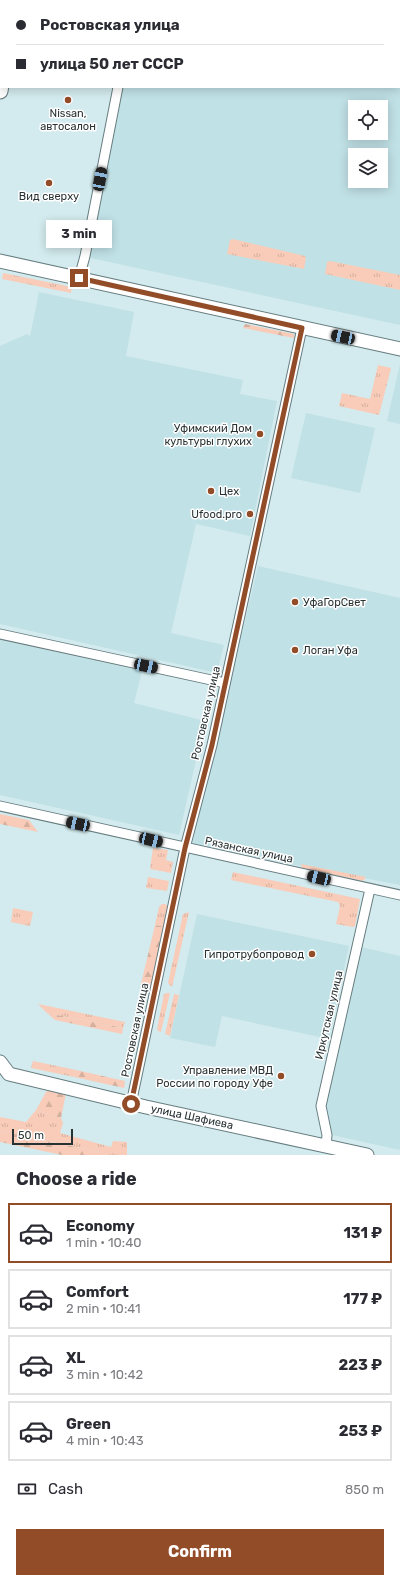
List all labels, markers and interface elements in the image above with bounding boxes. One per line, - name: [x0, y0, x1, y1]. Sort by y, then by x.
- text: Ростовская улица: [40, 16, 180, 34]
- text: улица 50 лет СССР: [40, 55, 184, 73]
- marker: Nissan, автосалон: [63, 95, 73, 105]
- map controls: [348, 100, 388, 188]
- button: locate: [348, 100, 388, 140]
- place label: Nissan, автосалон: [40, 107, 96, 133]
- button: layers: [348, 148, 388, 188]
- car: [92, 166, 108, 192]
- marker: Вид сверху: [44, 178, 54, 188]
- place label: Вид сверху: [19, 190, 79, 203]
- callout: 3 min: [46, 220, 112, 248]
- text: 3 min: [61, 226, 97, 241]
- route end: [70, 269, 88, 287]
- car: [330, 329, 356, 345]
- place label: Уфимский Дом культуры глухих: [164, 422, 252, 448]
- marker: Уфимский Дом культуры глухих: [255, 429, 265, 439]
- place label: Цех: [219, 485, 239, 498]
- marker: Цех: [206, 486, 216, 496]
- place label: Ufood.pro: [191, 508, 242, 521]
- marker: Ufood.pro: [245, 509, 255, 519]
- place label: УфаГорСвет: [303, 596, 366, 609]
- marker: УфаГорСвет: [290, 597, 300, 607]
- place label: Логан Уфа: [303, 644, 358, 657]
- marker: Логан Уфа: [290, 645, 300, 655]
- car: [133, 658, 159, 674]
- street label: Ростовская улица: [189, 665, 223, 761]
- car: [65, 816, 91, 832]
- car: [138, 831, 164, 849]
- street label: Рязанская улица: [204, 834, 294, 866]
- car: [306, 869, 332, 887]
- place label: Гипротрубопровод: [204, 948, 304, 961]
- marker: Гипротрубопровод: [307, 949, 317, 959]
- street label: Иркутская улица: [312, 969, 346, 1061]
- street label: Ростовская улица: [119, 982, 151, 1078]
- place label: Управление МВД России по городу Уфе: [156, 1064, 273, 1090]
- marker: Управление МВД России по городу Уфе: [276, 1071, 286, 1081]
- route start: [122, 1095, 140, 1113]
- street label: улица Шафиева: [150, 1102, 234, 1132]
- scale bar: [12, 1127, 73, 1146]
- text: 50 m: [18, 1129, 44, 1142]
- text: Choose a ride: [16, 1168, 137, 1190]
- icon: car: [18, 1215, 54, 1251]
- text: Economy: [66, 1217, 135, 1235]
- text: 131 ₽: [343, 1224, 382, 1242]
- text: 1 min · 10:40: [66, 1235, 141, 1250]
- icon: car: [18, 1281, 54, 1317]
- text: Comfort: [66, 1283, 129, 1301]
- text: 177 ₽: [343, 1290, 382, 1308]
- text: 2 min · 10:41: [66, 1301, 141, 1316]
- icon: car: [18, 1347, 54, 1383]
- text: XL: [66, 1349, 85, 1367]
- text: 223 ₽: [339, 1356, 382, 1374]
- text: 3 min · 10:42: [66, 1367, 143, 1382]
- icon: car: [18, 1413, 54, 1449]
- text: Green: [66, 1415, 111, 1433]
- text: 253 ₽: [339, 1422, 382, 1440]
- text: 4 min · 10:43: [66, 1433, 144, 1448]
- icon: cash: [16, 1478, 38, 1500]
- text: Cash: [48, 1480, 83, 1498]
- text: 850 m: [345, 1482, 384, 1497]
- button: Confirm: [16, 1529, 384, 1575]

